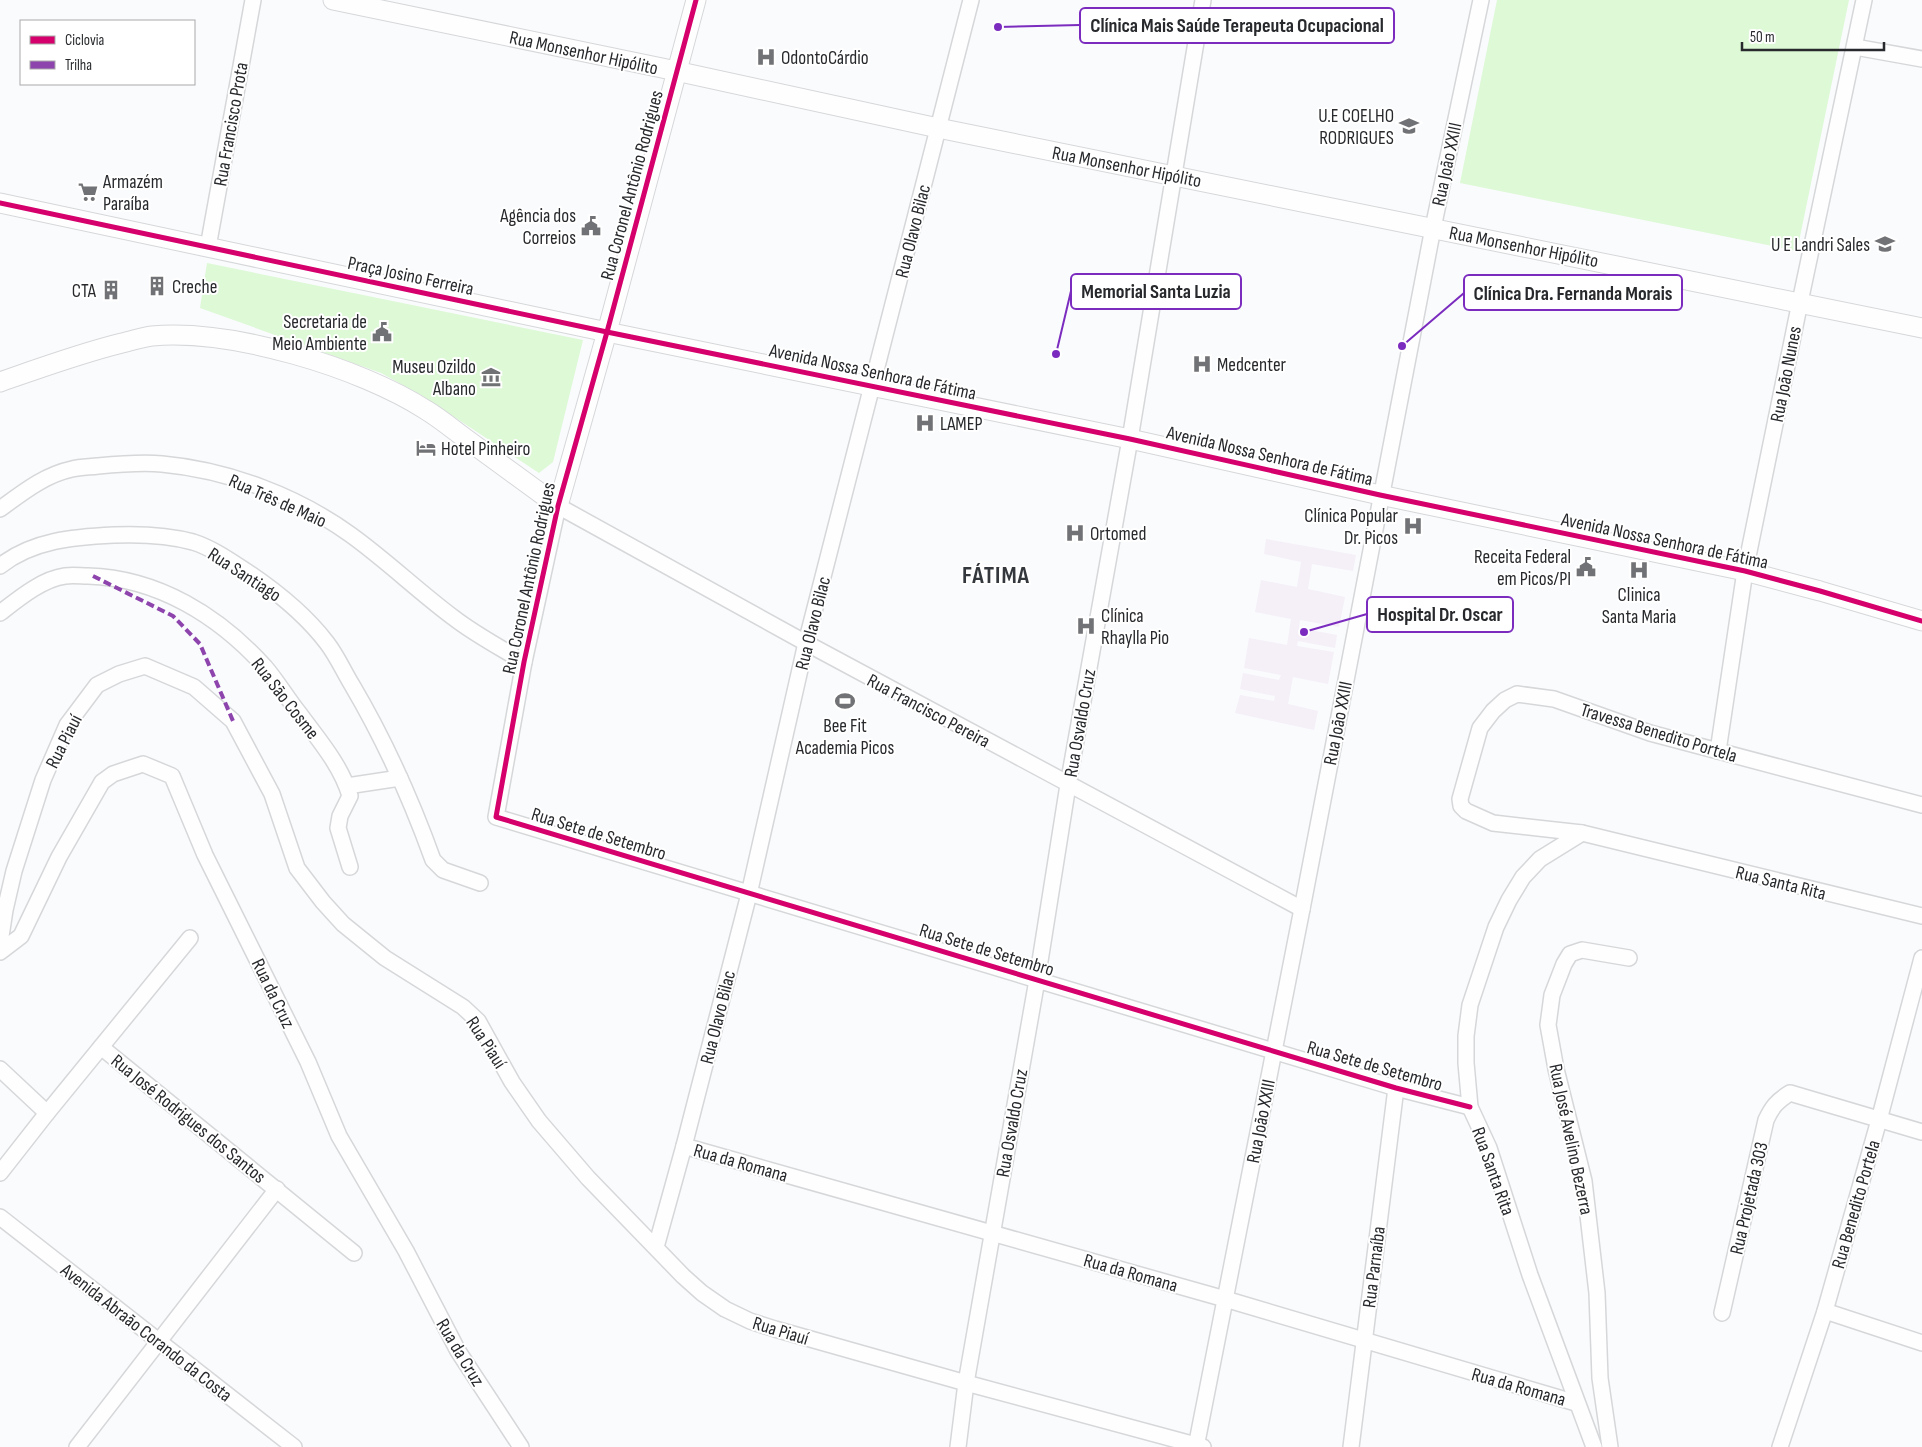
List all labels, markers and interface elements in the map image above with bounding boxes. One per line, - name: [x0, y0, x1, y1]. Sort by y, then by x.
- callout: Clínica Mais Saúde Terapeuta Ocupacional: [1080, 8, 1394, 43]
- text: Clínica Mais Saúde Terapeuta Ocupacional: [1090, 14, 1384, 38]
- legend: [20, 20, 195, 85]
- scale bar: [1742, 20, 1884, 52]
- street label: Rua Monsenhor Hipólito: [507, 26, 660, 80]
- text: 50 m: [1750, 28, 1775, 47]
- text: Ciclovia: [65, 31, 105, 50]
- hospital icon: OdontoCárdio: [755, 46, 777, 68]
- place label: OdontoCárdio: [781, 47, 869, 70]
- text: Trilha: [65, 56, 92, 75]
- street label: Rua Francisco Prota: [209, 61, 254, 188]
- street label: Rua Coronel Antônio Rodrigues: [596, 88, 669, 283]
- place label: U.E COELHO RODRIGUES: [1318, 105, 1394, 150]
- school or university icon: U.E COELHO RODRIGUES: [1398, 115, 1420, 137]
- street label: Rua João XXIII: [1427, 120, 1468, 208]
- street label: Rua Monsenhor Hipólito: [1050, 142, 1203, 193]
- place label: Armazém Paraíba: [102, 171, 163, 216]
- supermarket icon: Armazém Paraíba: [77, 181, 99, 203]
- street label: Rua Olavo Bilac: [891, 182, 936, 281]
- place label: Agência dos Correios: [499, 205, 576, 250]
- public building icon: Agência dos Correios: [580, 215, 602, 237]
- street label: Rua Monsenhor Hipólito: [1447, 222, 1600, 273]
- school or university icon: U E Landri Sales: [1874, 233, 1896, 255]
- place label: U E Landri Sales: [1771, 234, 1870, 257]
- street label: Praça Josino Ferreira: [346, 252, 476, 301]
- callout: Memorial Santa Luzia: [1071, 274, 1241, 309]
- building icon: Creche: [146, 275, 168, 297]
- callout: Clínica Dra. Fernanda Morais: [1464, 275, 1682, 310]
- place label: Creche: [172, 276, 217, 299]
- building icon: CTA: [100, 279, 122, 301]
- place label: CTA: [72, 280, 97, 303]
- text: Memorial Santa Luzia: [1081, 280, 1231, 304]
- text: Clínica Dra. Fernanda Morais: [1474, 282, 1673, 306]
- place label: Secretaria de Meio Ambiente: [272, 311, 367, 356]
- public building icon: Secretaria de Meio Ambiente: [371, 321, 393, 343]
- street label: Rua João Nunes: [1766, 324, 1807, 424]
- street label: Avenida Nossa Senhora de Fátima: [766, 339, 978, 406]
- hospital icon: Medcenter: [1191, 353, 1213, 375]
- place label: Medcenter: [1217, 354, 1287, 377]
- place label: Museu Ozildo Albano: [392, 356, 476, 401]
- museum icon: Museu Ozildo Albano: [480, 366, 502, 388]
- hospital icon: LAMEP: [914, 412, 936, 434]
- place label: LAMEP: [940, 413, 982, 436]
- street label: Avenida Nossa Senhora de Fátima: [1163, 421, 1375, 491]
- hotel icon: Hotel Pinheiro: [415, 437, 437, 459]
- place label: Hotel Pinheiro: [441, 438, 530, 461]
- street label: Rua Três de Maio: [225, 470, 330, 533]
- street label: Rua Coronel Antônio Rodrigues: [498, 480, 561, 676]
- place label: Clínica Popular Dr. Picos: [1304, 505, 1399, 550]
- street label: Avenida Nossa Senhora de Fátima: [1558, 508, 1770, 575]
- hospital icon: Clínica Popular Dr. Picos: [1402, 515, 1424, 537]
- hospital icon: Ortomed: [1064, 522, 1086, 544]
- place label: Ortomed: [1090, 523, 1146, 546]
- street label: Rua Santiago: [203, 543, 285, 607]
- place label: Receita Federal em Picos/PI: [1474, 546, 1571, 591]
- public building icon: Receita Federal em Picos/PI: [1575, 556, 1597, 578]
- hospital icon: Clinica Santa Maria: [1628, 559, 1650, 581]
- district label: FÁTIMA: [962, 561, 1030, 590]
- street label: Rua Olavo Bilac: [791, 574, 836, 673]
- place label: Clinica Santa Maria: [1602, 584, 1676, 629]
- callout: Hospital Dr. Oscar: [1367, 597, 1513, 632]
- text: Hospital Dr. Oscar: [1377, 603, 1503, 627]
- place label: Clínica Rhaylla Pio: [1101, 605, 1169, 650]
- hospital icon: Clínica Rhaylla Pio: [1075, 615, 1097, 637]
- street label: Rua São Cosme: [246, 654, 324, 744]
- street label: Rua Osvaldo Cruz: [1060, 667, 1101, 779]
- street label: Rua Francisco Pereira: [863, 669, 994, 753]
- street label: Rua João XXIII: [1319, 679, 1358, 767]
- sports icon: Bee Fit Academia Picos: [834, 690, 856, 712]
- street label: Travessa Benedito Portela: [1577, 699, 1740, 768]
- street label: Rua Piauí: [41, 710, 88, 772]
- place label: Bee Fit Academia Picos: [795, 715, 894, 760]
- street label: Rua Sete de Setembro: [528, 803, 669, 866]
- street label: Rua Santa Rita: [1733, 861, 1828, 906]
- street label: Rua Sete de Setembro: [916, 919, 1057, 982]
- street label: Rua da Cruz: [246, 955, 299, 1032]
- street label: Rua Olavo Bilac: [696, 968, 741, 1067]
- street label: Rua Piauí: [460, 1012, 511, 1074]
- street label: Rua Sete de Setembro: [1304, 1036, 1445, 1097]
- street label: Rua José Rodrigues dos Santos: [106, 1050, 270, 1189]
- street label: Rua José Avelino Bezerra: [1543, 1062, 1598, 1217]
- street label: Rua Osvaldo Cruz: [992, 1067, 1033, 1179]
- street label: Rua João XXIII: [1242, 1077, 1281, 1165]
- street label: Rua Santa Rita: [1466, 1124, 1519, 1219]
- street label: Rua Benedito Portela: [1827, 1137, 1886, 1271]
- street label: Rua da Romana: [691, 1139, 790, 1188]
- street label: Rua Projetada 303: [1725, 1140, 1774, 1257]
- street label: Rua Parnaíba: [1358, 1225, 1391, 1309]
- street label: Rua da Romana: [1081, 1249, 1180, 1298]
- street label: Avenida Abraão Corando da Costa: [55, 1259, 236, 1407]
- street label: Rua Piauí: [750, 1312, 812, 1351]
- street label: Rua da Cruz: [431, 1315, 489, 1391]
- street label: Rua da Romana: [1469, 1363, 1568, 1412]

